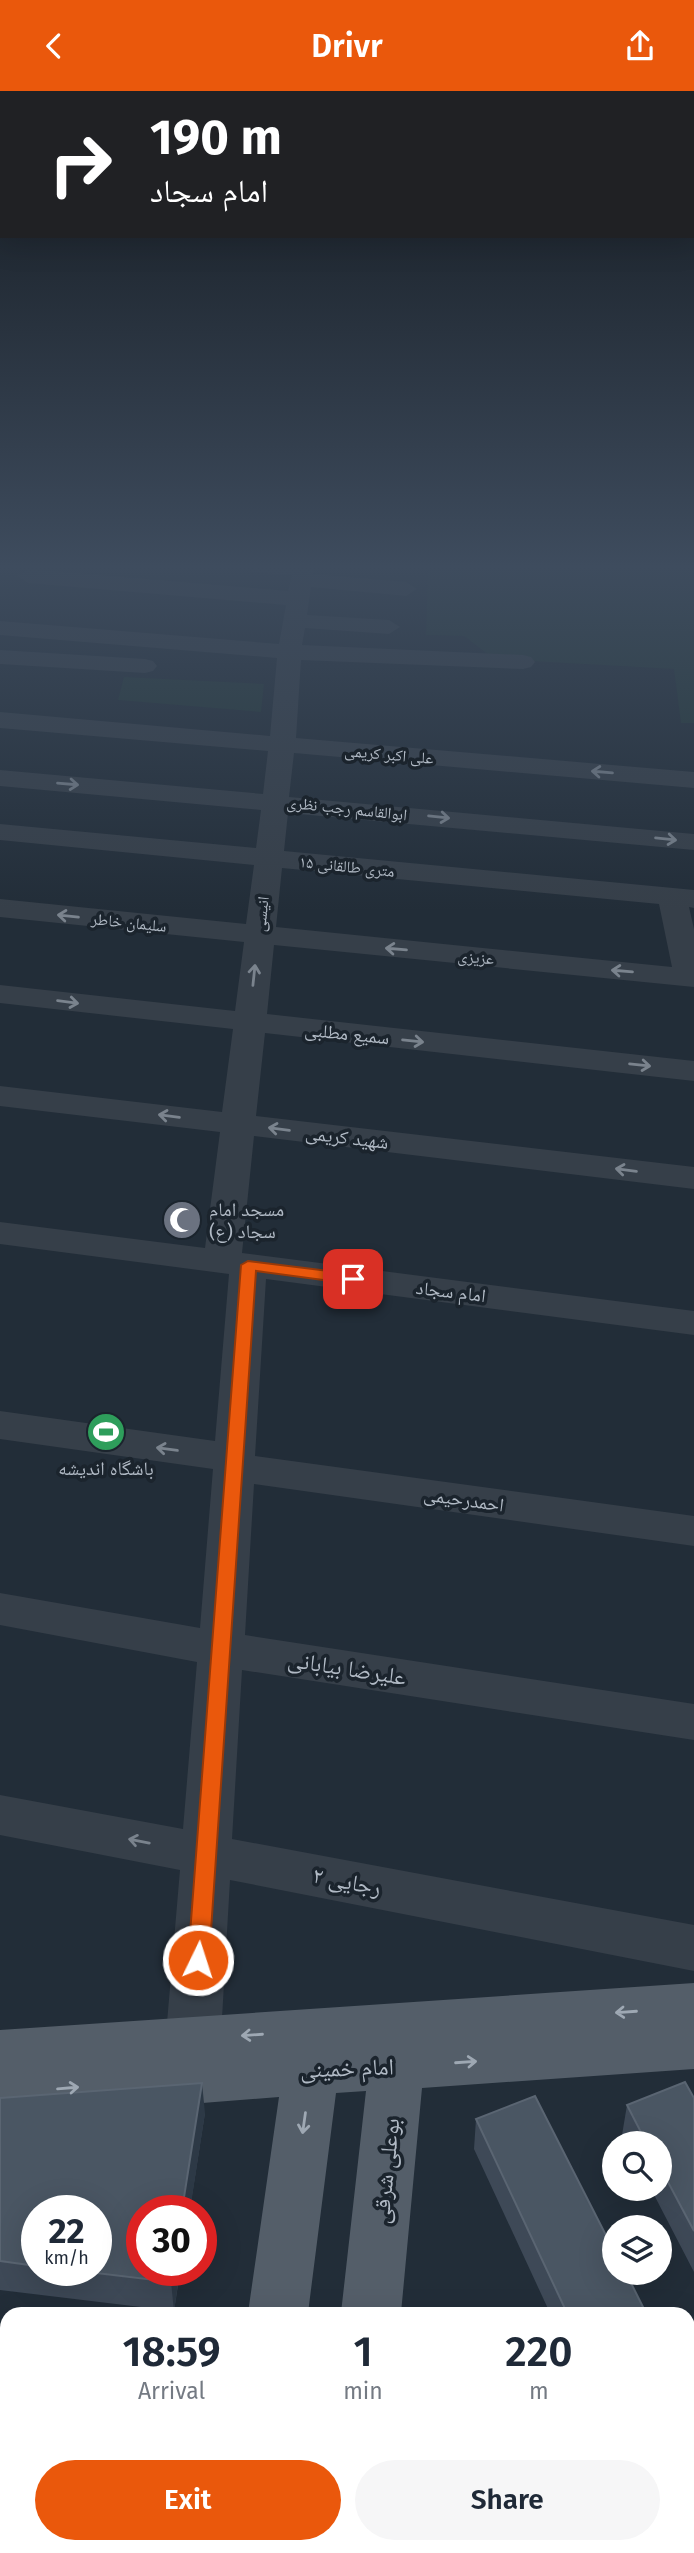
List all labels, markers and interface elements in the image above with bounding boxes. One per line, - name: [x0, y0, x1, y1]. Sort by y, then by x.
- icon: back: [35, 27, 73, 65]
- text: Drivr: [311, 27, 383, 65]
- icon: share: [621, 27, 659, 65]
- text: 190 m: [150, 108, 282, 167]
- icon: right: [35, 119, 126, 210]
- text: امام سجاد: [150, 172, 268, 210]
- street label: علی اکبر کریمی: [344, 741, 434, 769]
- one-way arrow: [591, 765, 613, 778]
- one-way arrow: [56, 778, 79, 791]
- street label: ابوالقاسم رجب نظری: [286, 793, 408, 825]
- one-way arrow: [428, 810, 450, 823]
- one-way arrow: [654, 833, 677, 846]
- street label: ۱۵ متری طالقانی: [298, 852, 396, 882]
- street label: انیسی: [250, 895, 274, 933]
- one-way arrow: [58, 909, 80, 922]
- street label: سلیمان خاطر: [89, 909, 168, 937]
- one-way arrow: [385, 943, 408, 956]
- street label: عزیزی: [457, 946, 495, 970]
- one-way arrow: [247, 964, 260, 987]
- one-way arrow: [611, 964, 634, 977]
- one-way arrow: [56, 995, 79, 1008]
- street label: سمیع مطلبی: [303, 1018, 391, 1050]
- one-way arrow: [402, 1034, 424, 1047]
- one-way arrow: [628, 1058, 651, 1071]
- one-way arrow: [158, 1109, 181, 1122]
- street label: شهید کریمی: [304, 1121, 390, 1154]
- one-way arrow: [268, 1122, 290, 1135]
- one-way arrow: [615, 1163, 638, 1176]
- place label: مسجد امام سجاد (ع): [209, 1198, 284, 1243]
- mosque icon: مسجد امام سجاد (ع): [161, 1199, 203, 1241]
- pin: [323, 1249, 383, 1309]
- icon: arrive: [334, 1260, 372, 1298]
- street label: امام سجاد: [414, 1276, 487, 1309]
- sports icon: باشگاه اندیشه: [85, 1411, 127, 1453]
- one-way arrow: [156, 1442, 179, 1455]
- place label: باشگاه اندیشه: [58, 1457, 154, 1480]
- street label: احمدرحیمی: [422, 1482, 505, 1516]
- street label: علیرضا بیابانی: [286, 1645, 409, 1691]
- one-way arrow: [128, 1833, 151, 1847]
- street label: رجایی ۲: [310, 1861, 384, 1901]
- position arrow: [161, 1923, 235, 1997]
- one-way arrow: [615, 2006, 638, 2019]
- one-way arrow: [241, 2029, 264, 2042]
- street label: امام خمینی: [300, 2052, 395, 2086]
- one-way arrow: [454, 2055, 477, 2068]
- one-way arrow: [56, 2081, 79, 2094]
- one-way arrow: [297, 2111, 310, 2133]
- street label: بوعلی شرقی: [367, 2117, 405, 2225]
- map controls: [602, 2131, 672, 2285]
- button: search: [602, 2131, 672, 2201]
- speed limit sign: 30: [126, 2195, 217, 2286]
- text: 22: [48, 2210, 85, 2252]
- button: layers: [602, 2215, 672, 2285]
- text: km/h: [44, 2247, 89, 2269]
- text: 18:59: [122, 2327, 221, 2377]
- text: 1: [353, 2327, 373, 2377]
- text: 220: [505, 2327, 573, 2377]
- text: Arrival: [138, 2377, 205, 2405]
- text: min: [343, 2377, 383, 2405]
- text: m: [529, 2377, 549, 2405]
- button: Exit: [35, 2460, 341, 2540]
- button: Share: [355, 2460, 660, 2540]

